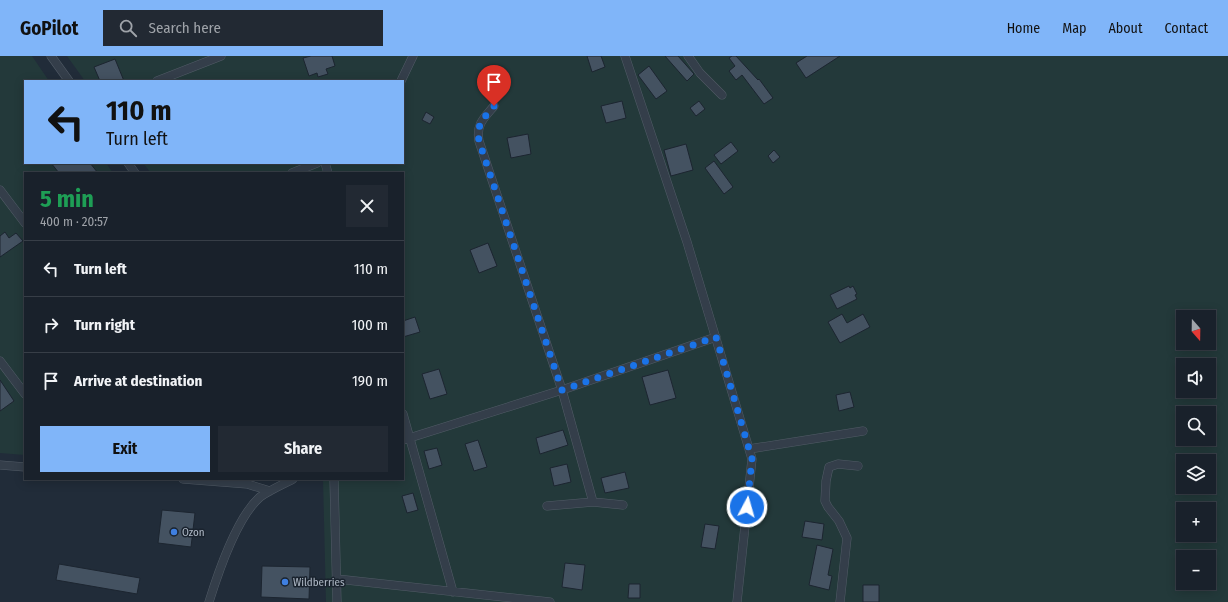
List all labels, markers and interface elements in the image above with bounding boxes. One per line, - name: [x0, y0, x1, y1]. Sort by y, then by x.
- search box: [103, 10, 383, 46]
- text: GoPilot: [20, 17, 79, 40]
- icon: search: [117, 17, 139, 39]
- text: Search here: [149, 19, 221, 37]
- text: Home: [1007, 20, 1040, 37]
- text: Map: [1062, 20, 1086, 37]
- text: About: [1108, 20, 1143, 37]
- text: Contact: [1165, 20, 1208, 37]
- pin: [477, 65, 511, 106]
- icon: arrive: [483, 71, 505, 93]
- text: 110 m: [106, 94, 172, 127]
- icon: left: [40, 96, 92, 148]
- text: Turn left: [106, 128, 168, 150]
- text: 5 min: [40, 185, 94, 213]
- button: close: [346, 185, 388, 227]
- text: 400 m · 20:57: [40, 214, 108, 229]
- icon: left: [40, 258, 62, 280]
- text: Turn left: [74, 260, 127, 278]
- text: 110 m: [354, 260, 388, 278]
- north arrow: [1176, 310, 1216, 350]
- map controls: [1176, 310, 1216, 590]
- icon: right: [40, 314, 62, 336]
- text: Turn right: [74, 316, 135, 334]
- text: 100 m: [351, 316, 388, 334]
- button: sound: [1176, 358, 1216, 398]
- icon: arrive: [40, 370, 62, 392]
- text: Arrive at destination: [74, 372, 202, 390]
- text: 190 m: [352, 372, 388, 390]
- button: search: [1176, 406, 1216, 446]
- button: Exit: [40, 426, 210, 472]
- button: Share: [218, 426, 388, 472]
- button: layers: [1176, 454, 1216, 494]
- position arrow: [726, 486, 768, 528]
- button: +: [1176, 502, 1216, 542]
- place label: Ozon: [182, 526, 205, 539]
- marker: Ozon: [169, 527, 179, 537]
- button: −: [1176, 550, 1216, 590]
- place label: Wildberries: [293, 576, 345, 589]
- marker: Wildberries: [280, 577, 290, 587]

